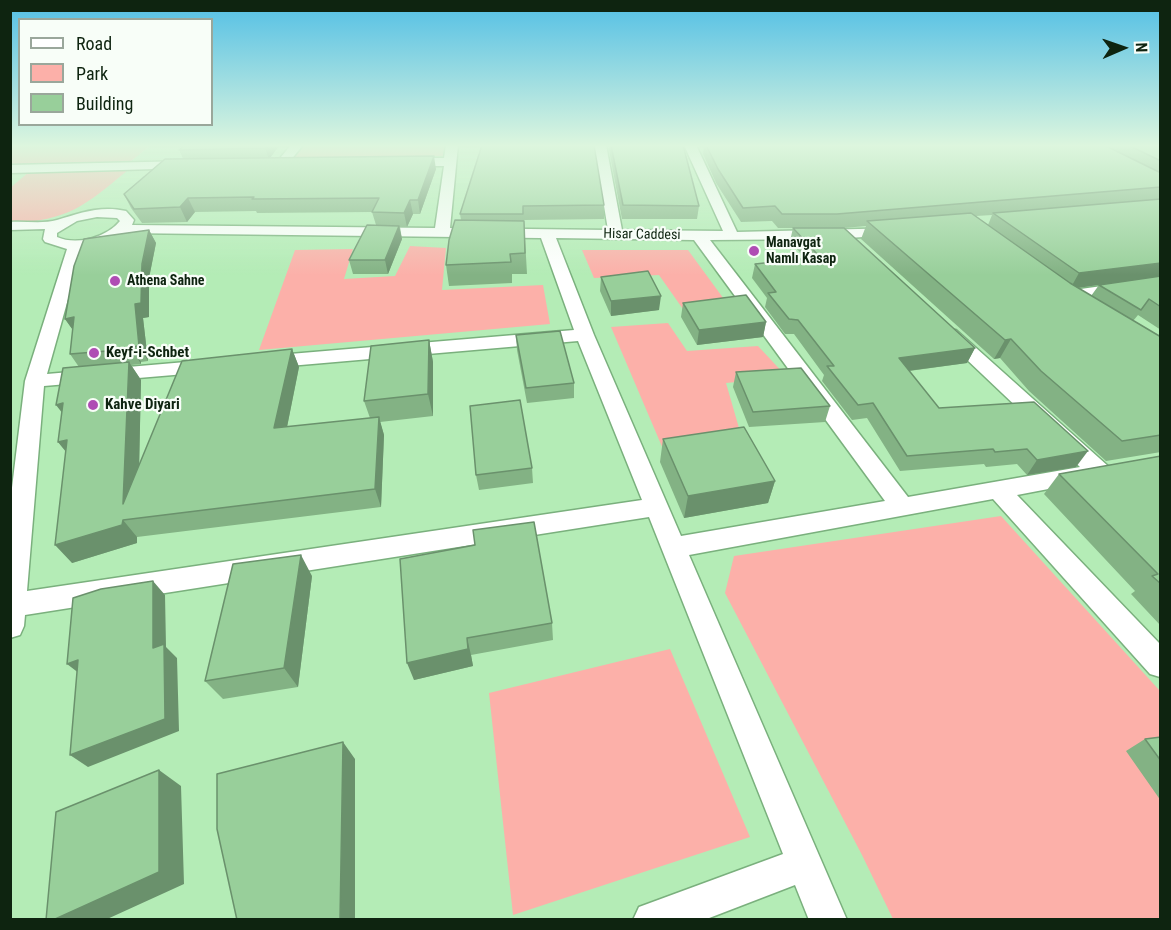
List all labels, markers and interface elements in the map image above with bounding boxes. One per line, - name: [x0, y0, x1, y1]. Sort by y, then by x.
- legend: [18, 18, 213, 126]
- north arrow: [1093, 18, 1153, 78]
- text: Road: [76, 33, 112, 54]
- text: N: [1132, 42, 1151, 53]
- text: Park: [76, 63, 108, 84]
- text: Building: [76, 93, 133, 114]
- street label: Hisar Caddesi: [603, 226, 681, 244]
- place label: Manavgat Namlı Kasap: [766, 235, 836, 268]
- marker: Manavgat Namlı Kasap: [747, 244, 761, 258]
- place label: Athena Sahne: [127, 273, 204, 289]
- marker: Athena Sahne: [108, 274, 122, 288]
- place label: Keyf-i-Schbet: [106, 344, 189, 362]
- marker: Keyf-i-Schbet: [87, 346, 101, 360]
- place label: Kahve Diyari: [105, 396, 180, 414]
- marker: Kahve Diyari: [86, 398, 100, 412]

